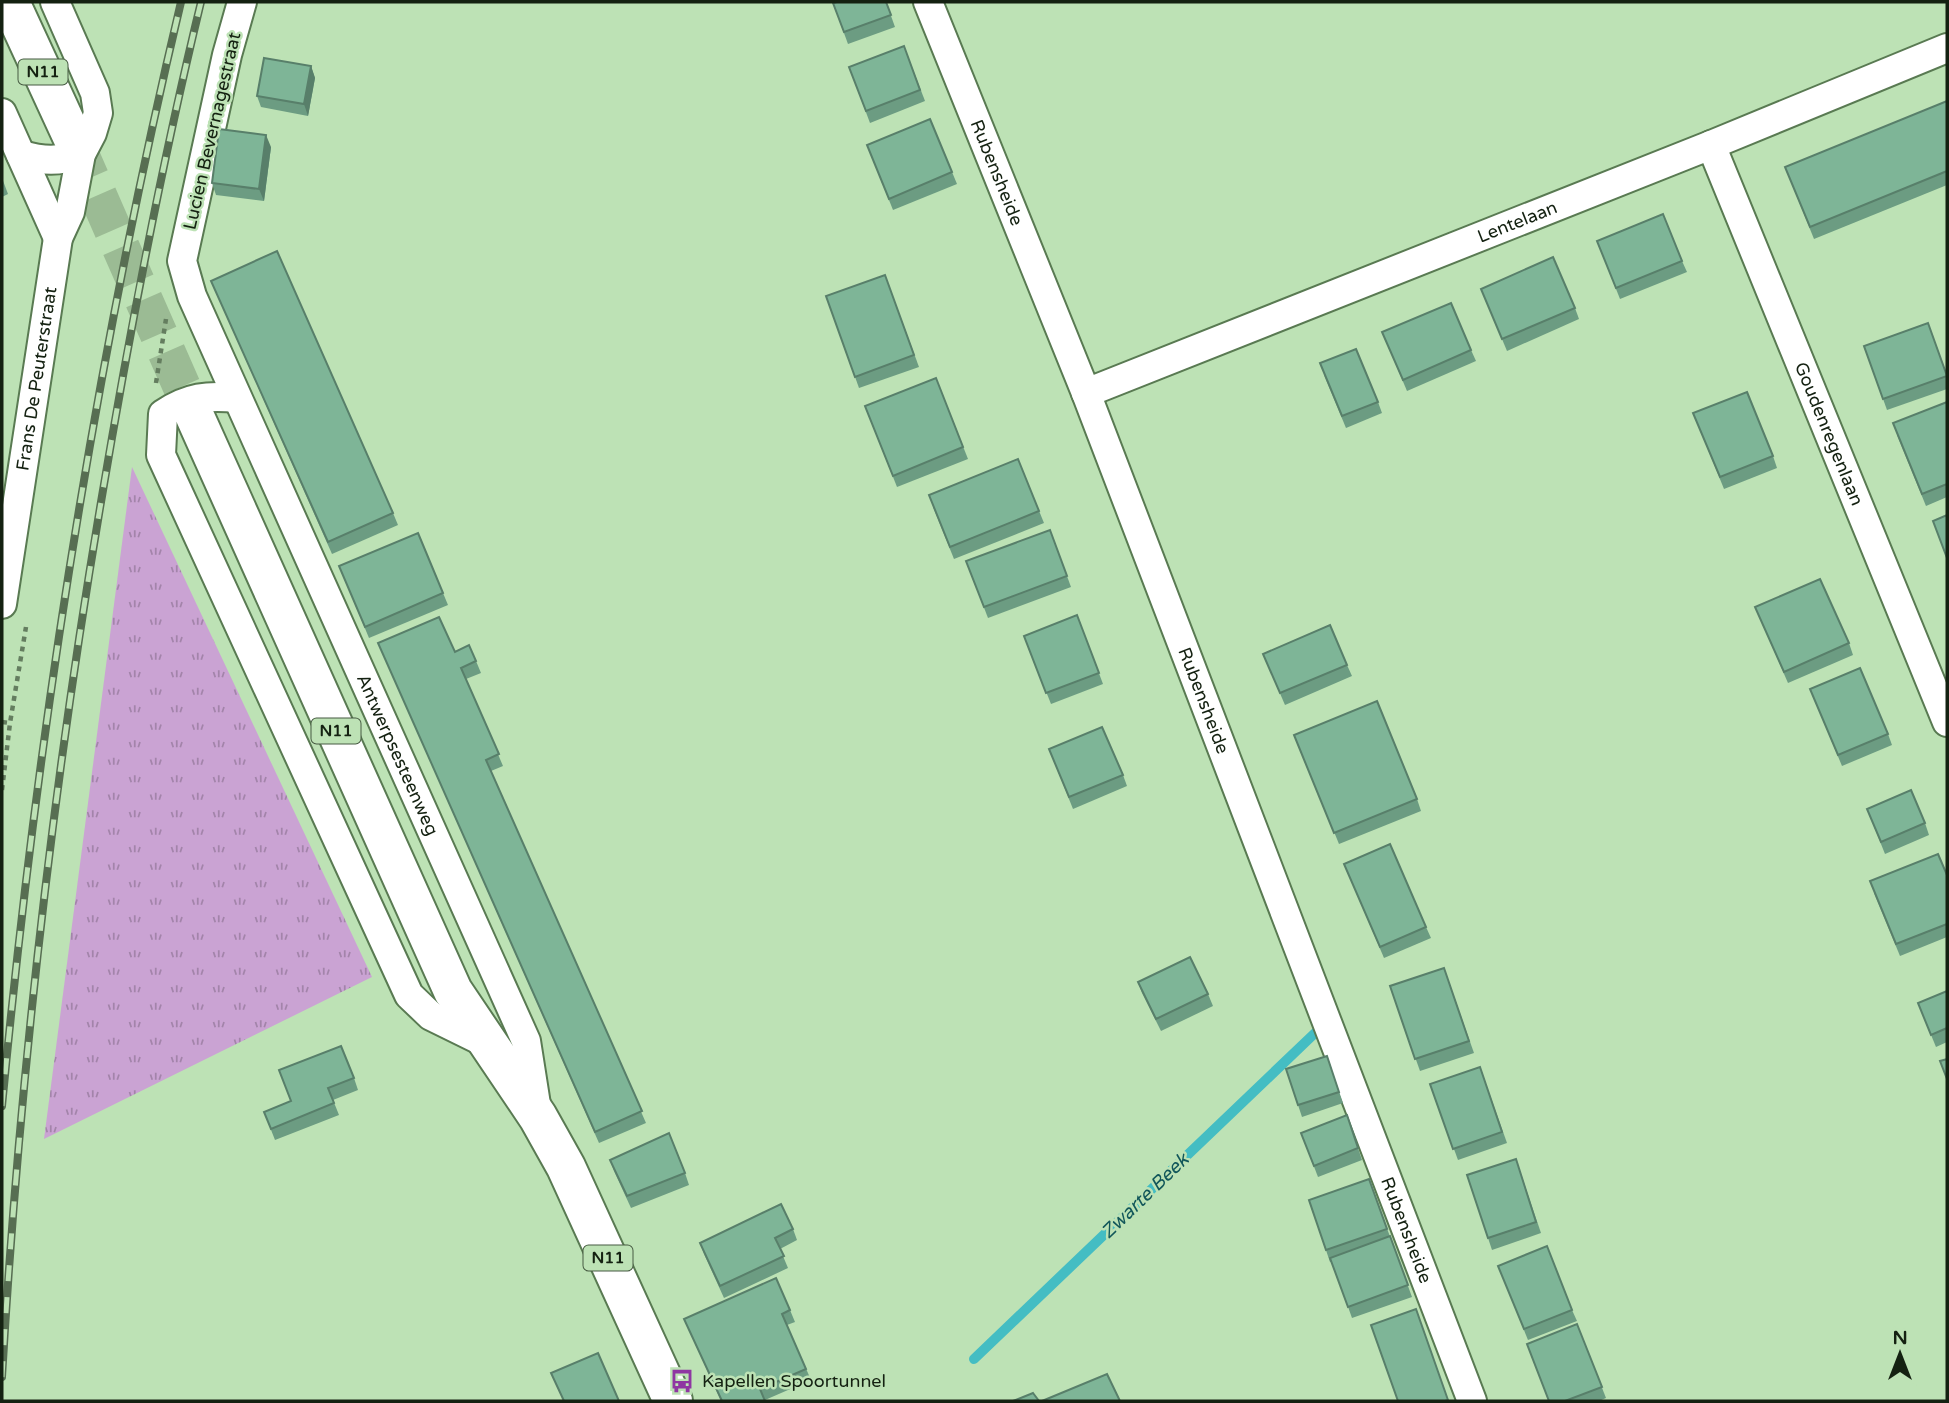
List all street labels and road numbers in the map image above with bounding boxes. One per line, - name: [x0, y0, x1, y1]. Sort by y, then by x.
- street label: Lucien Bevernagestraat: [179, 30, 245, 232]
- road number: N11: [19, 60, 68, 85]
- street label: Rubensheide: [966, 116, 1028, 229]
- street label: Lentelaan: [1474, 196, 1560, 248]
- street label: Frans De Peuterstraat: [12, 285, 61, 472]
- street label: Goudenregenlaan: [1790, 359, 1868, 509]
- street label: Rubensheide: [1173, 644, 1234, 757]
- street label: Antwerpsesteenweg: [352, 671, 443, 839]
- road number: N11: [312, 718, 360, 744]
- street label: Rubensheide: [1376, 1174, 1437, 1286]
- road number: N11: [584, 1246, 632, 1270]

